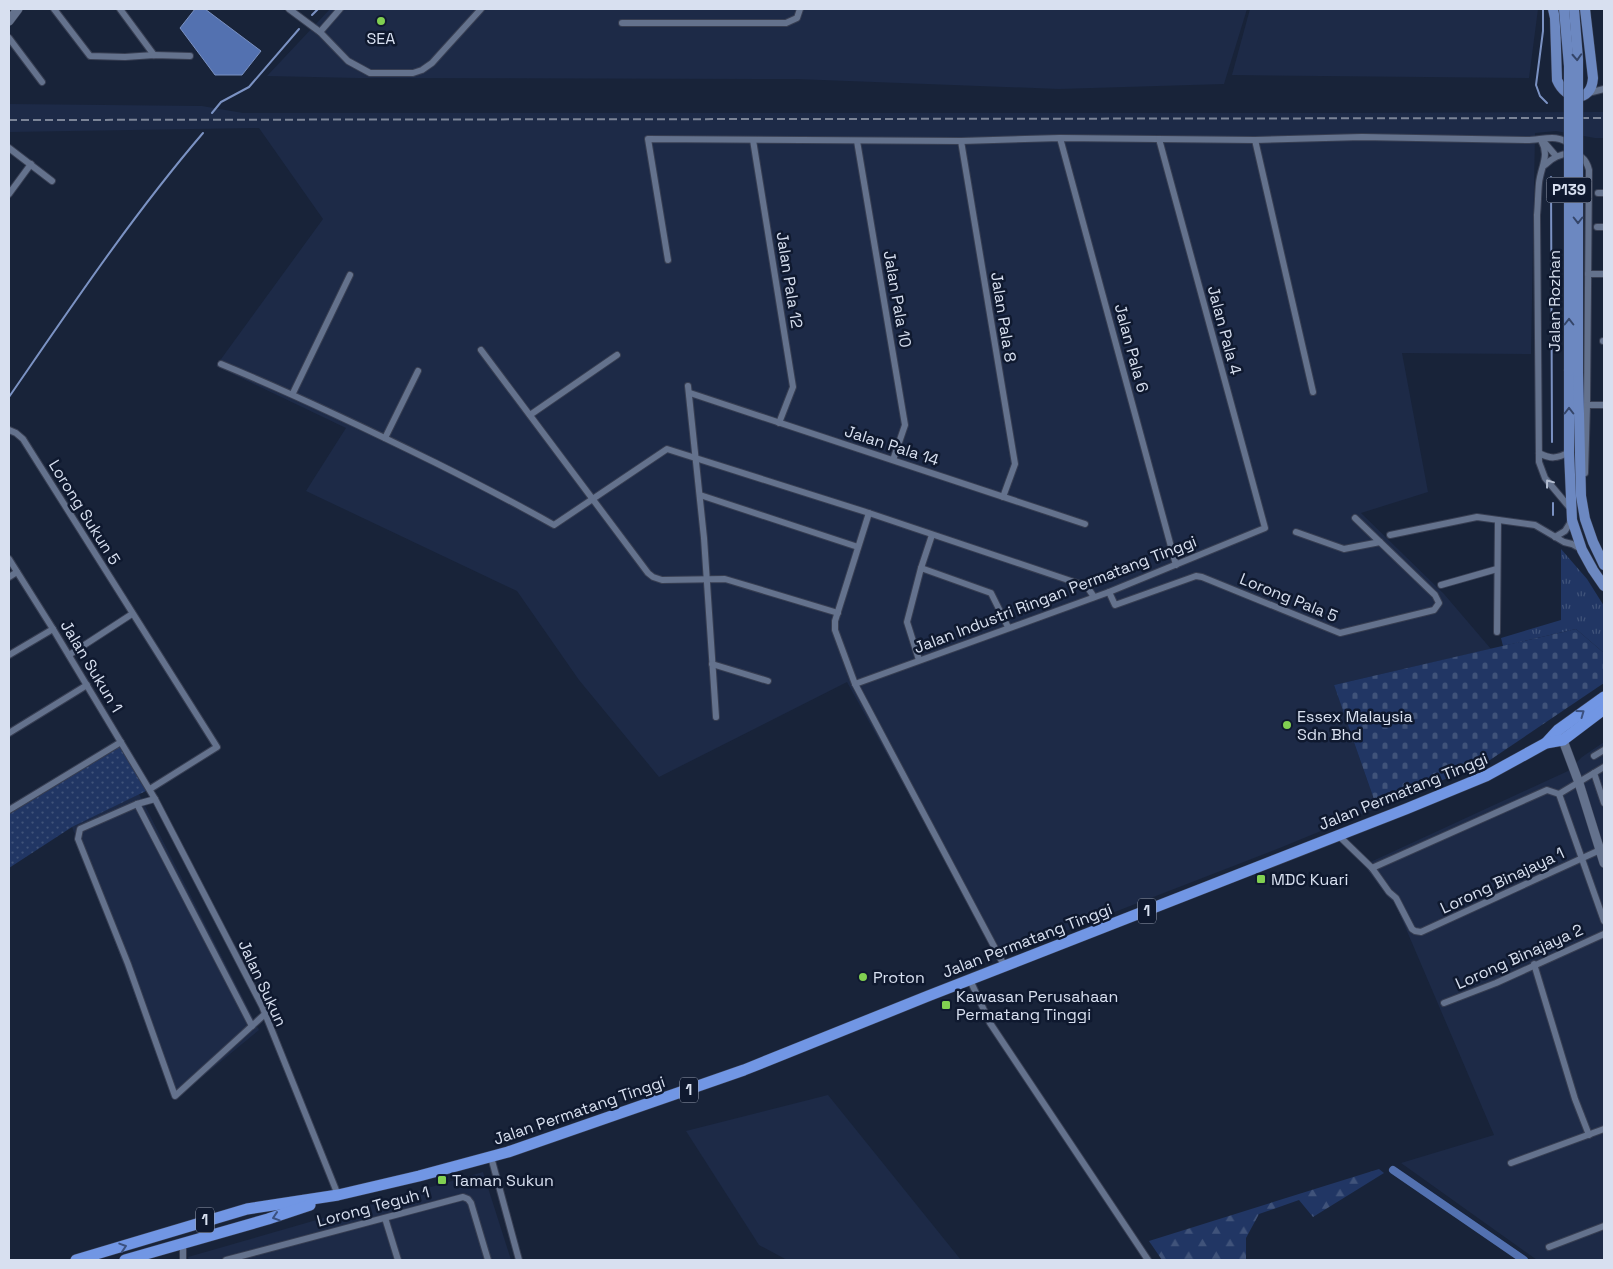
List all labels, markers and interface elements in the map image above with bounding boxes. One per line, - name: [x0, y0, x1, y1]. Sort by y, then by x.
- marker: SEA: [375, 15, 387, 27]
- place label: SEA: [367, 28, 395, 49]
- one-way arrow: [1572, 54, 1583, 62]
- road number: P139: [1546, 178, 1592, 202]
- one-way arrow: [1573, 216, 1583, 224]
- street label: Jalan Pala 12: [772, 230, 808, 330]
- street label: Jalan Pala 10: [879, 249, 916, 349]
- street label: Jalan Rozhan: [1544, 250, 1565, 352]
- street label: Jalan Pala 8: [986, 270, 1021, 364]
- street label: Jalan Pala 4: [1203, 283, 1246, 377]
- street label: Jalan Pala 6: [1110, 301, 1153, 395]
- one-way arrow: [1564, 318, 1574, 326]
- one-way arrow: [1564, 407, 1574, 414]
- street label: Jalan Pala 14: [842, 420, 942, 471]
- street label: Lorong Sukun 5: [44, 456, 125, 569]
- one-way arrow: [1546, 479, 1555, 489]
- street label: Jalan Industri Ringan Permatang Tinggi: [911, 531, 1199, 658]
- street label: Lorong Pala 5: [1237, 568, 1341, 627]
- street label: Jalan Sukun 1: [56, 616, 127, 716]
- place label: Essex Malaysia Sdn Bhd: [1297, 706, 1413, 745]
- one-way arrow: [1575, 711, 1584, 719]
- marker: Essex Malaysia Sdn Bhd: [1281, 719, 1293, 731]
- street label: Jalan Permatang Tinggi: [1316, 748, 1491, 835]
- street label: Lorong Binajaya 1: [1437, 842, 1568, 918]
- place label: MDC Kuari: [1271, 869, 1348, 890]
- marker: MDC Kuari: [1255, 873, 1267, 885]
- street label: Jalan Permatang Tinggi: [939, 898, 1115, 983]
- road number: 1: [1138, 898, 1156, 924]
- street label: Lorong Binajaya 2: [1452, 919, 1586, 994]
- street label: Jalan Sukun: [233, 937, 292, 1030]
- place label: Proton: [873, 967, 925, 988]
- marker: Proton: [857, 971, 869, 983]
- place label: Kawasan Perusahaan Permatang Tinggi: [956, 986, 1118, 1025]
- marker: Kawasan Perusahaan Permatang Tinggi: [940, 999, 952, 1011]
- street label: Jalan Permatang Tinggi: [490, 1071, 668, 1150]
- road number: 1: [680, 1078, 698, 1102]
- place label: Taman Sukun: [452, 1170, 554, 1191]
- marker: Taman Sukun: [436, 1174, 448, 1186]
- street label: Lorong Teguh 1: [314, 1181, 432, 1232]
- road number: 1: [196, 1208, 214, 1232]
- one-way arrow: [272, 1211, 280, 1221]
- one-way arrow: [118, 1242, 127, 1252]

